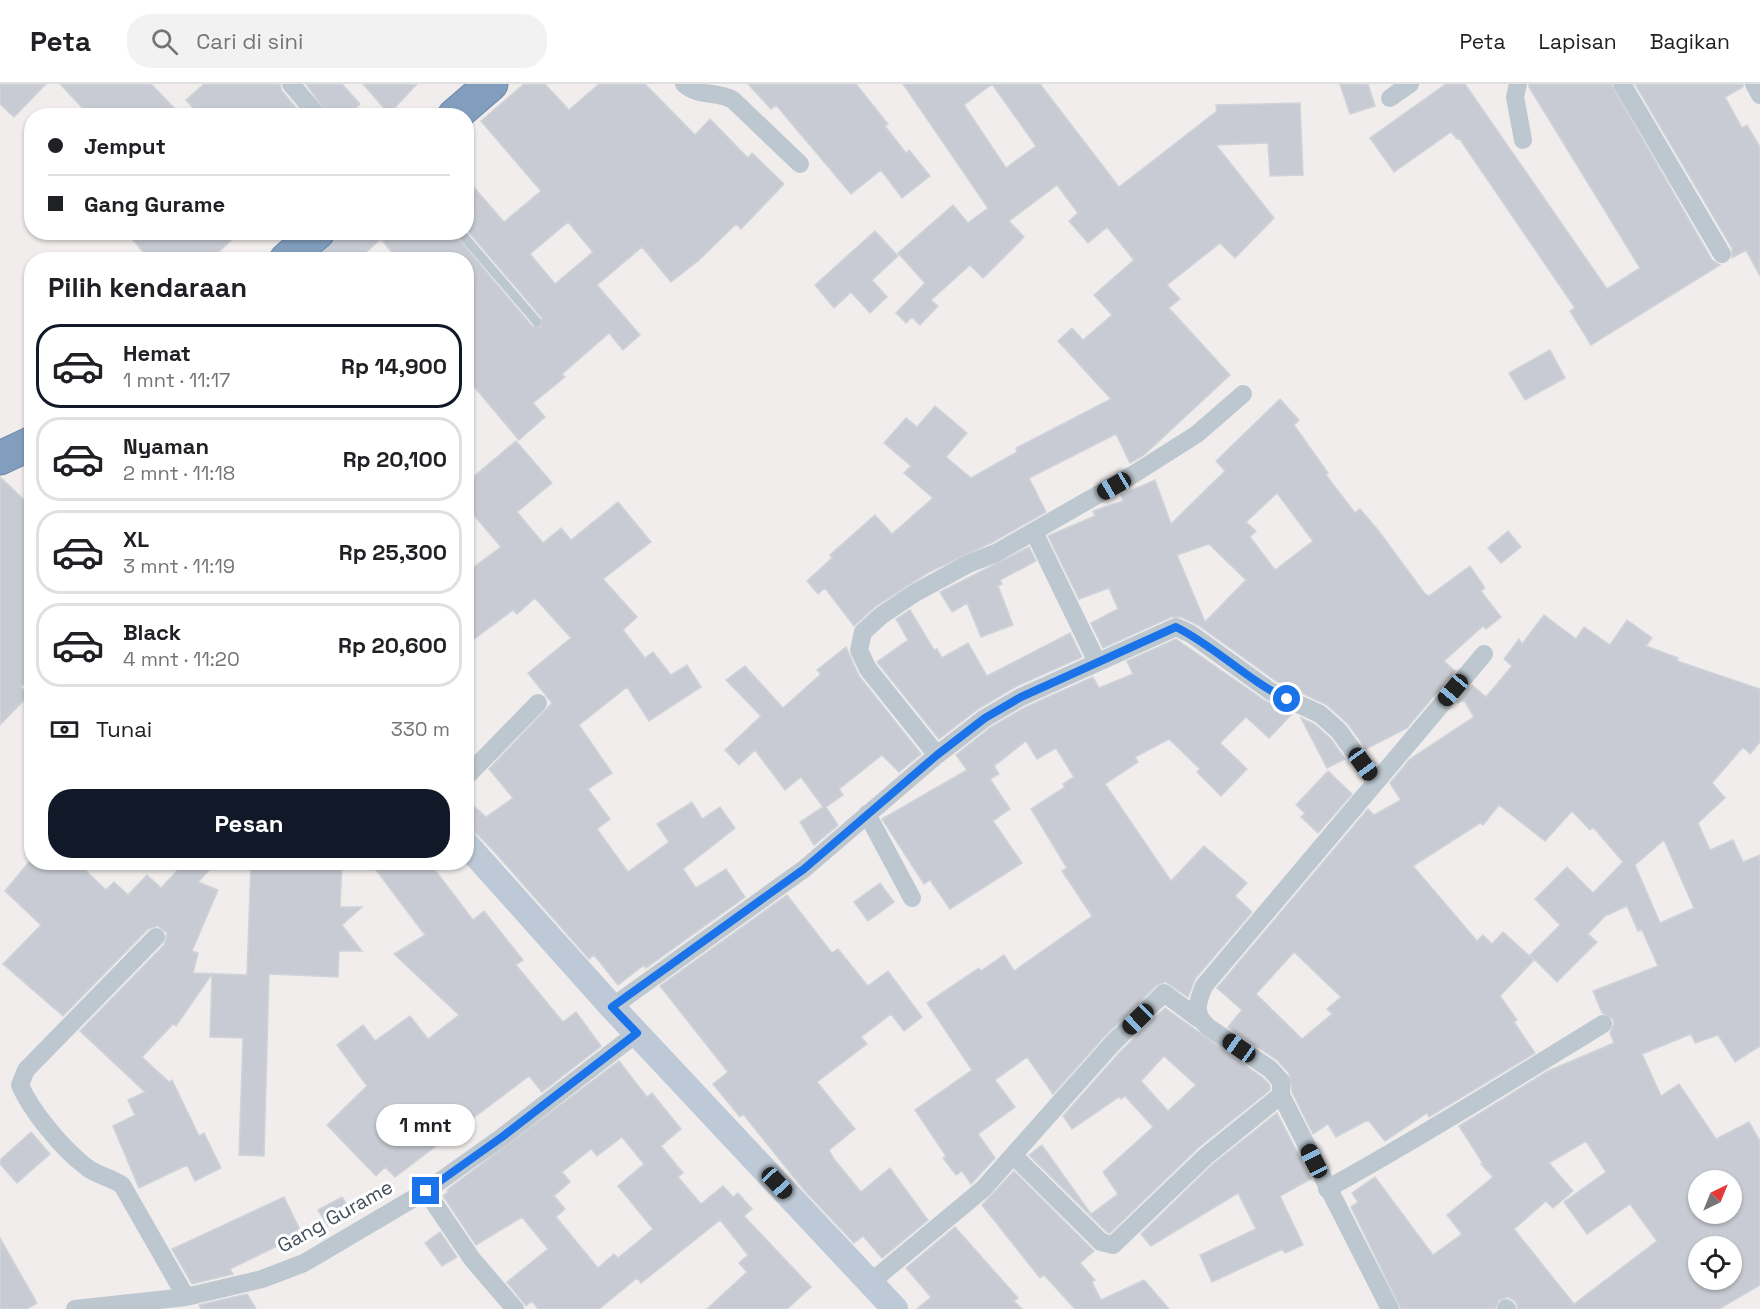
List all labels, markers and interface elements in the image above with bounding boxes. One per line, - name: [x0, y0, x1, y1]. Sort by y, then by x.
- search box: [127, 14, 547, 68]
- text: Peta: [30, 23, 91, 59]
- icon: search: [148, 25, 181, 58]
- text: Cari di sini: [196, 27, 303, 55]
- text: Peta: [1460, 28, 1506, 55]
- text: Lapisan: [1539, 28, 1617, 55]
- text: Bagikan: [1650, 28, 1730, 55]
- text: Jemput: [84, 132, 166, 160]
- text: Gang Gurame: [84, 190, 225, 218]
- text: Pilih kendaraan: [48, 270, 247, 305]
- icon: car: [51, 339, 105, 393]
- text: Hemat: [123, 339, 191, 367]
- text: Rp 14,900: [341, 352, 447, 380]
- text: 1 mnt · 11:17: [123, 367, 230, 393]
- icon: car: [51, 432, 105, 486]
- text: Nyaman: [123, 432, 209, 460]
- text: Rp 20,100: [343, 445, 447, 473]
- text: 2 mnt · 11:18: [123, 460, 235, 486]
- car: [1094, 469, 1134, 503]
- icon: car: [51, 525, 105, 579]
- text: XL: [123, 525, 149, 553]
- text: Rp 25,300: [339, 538, 447, 566]
- text: 3 mnt · 11:19: [123, 553, 235, 579]
- icon: car: [51, 618, 105, 672]
- text: Black: [123, 618, 181, 646]
- text: Rp 20,600: [338, 631, 447, 659]
- text: 4 mnt · 11:20: [123, 646, 240, 672]
- car: [1435, 670, 1471, 710]
- route start: [1273, 685, 1300, 712]
- icon: cash: [48, 713, 81, 746]
- text: Tunai: [96, 715, 152, 743]
- text: 330 m: [391, 716, 450, 742]
- car: [1345, 744, 1381, 784]
- button: Pesan: [48, 789, 450, 858]
- car: [1119, 1000, 1157, 1038]
- car: [1219, 1030, 1259, 1066]
- callout: 1 mnt: [376, 1104, 476, 1146]
- text: 1 mnt: [399, 1112, 452, 1138]
- car: [1298, 1141, 1330, 1181]
- car: [758, 1164, 796, 1202]
- north arrow: [1688, 1170, 1742, 1224]
- map controls: [1688, 1170, 1742, 1290]
- street label: Gang Gurame: [273, 1174, 397, 1258]
- route end: [412, 1177, 439, 1204]
- button: locate: [1688, 1236, 1742, 1290]

